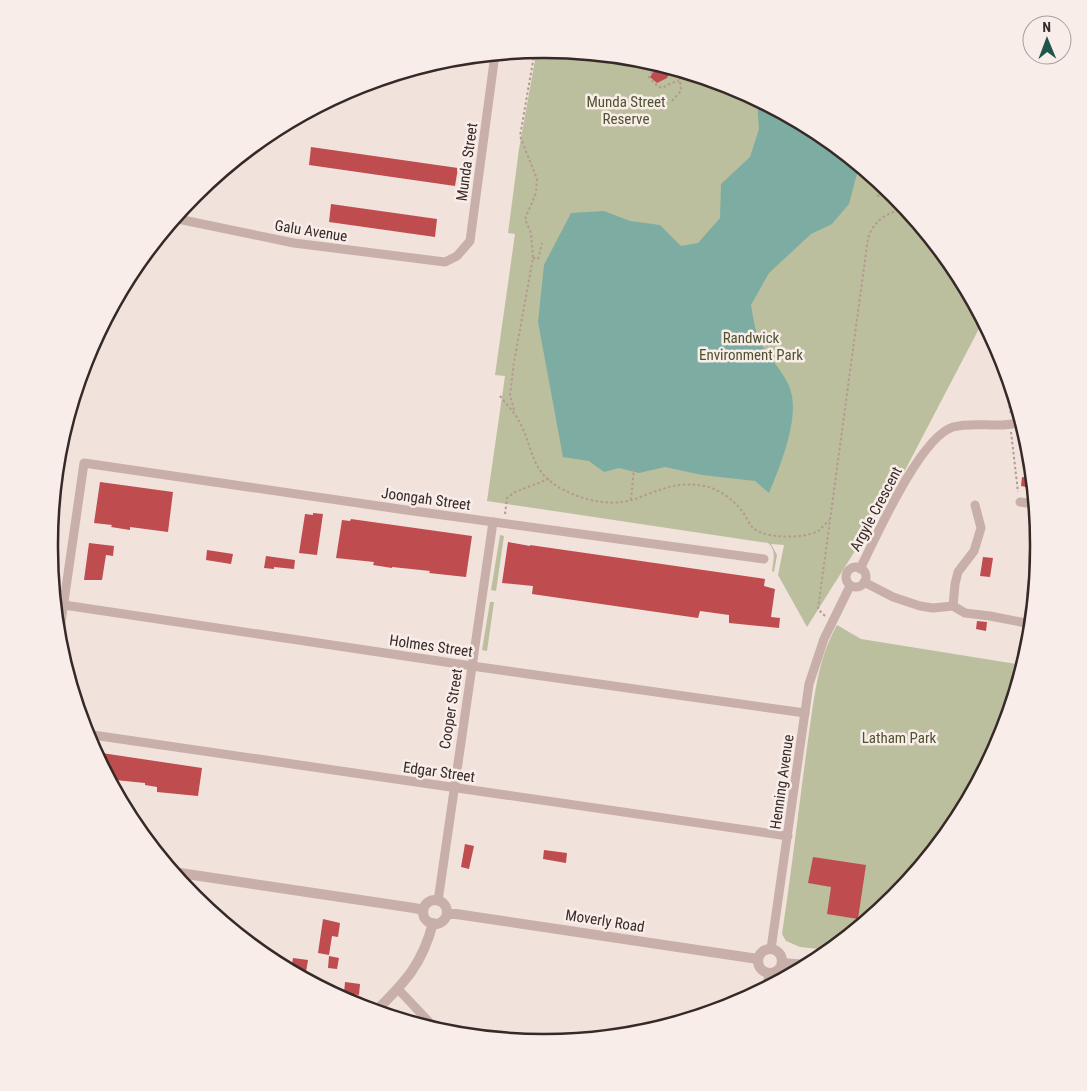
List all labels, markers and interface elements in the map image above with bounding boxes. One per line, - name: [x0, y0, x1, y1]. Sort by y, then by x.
- north arrow: [1022, 15, 1072, 65]
- text: N: [1042, 19, 1051, 35]
- park label: Munda Street Reserve: [586, 93, 666, 128]
- street label: Munda Street: [453, 122, 481, 202]
- street label: Galu Avenue: [273, 216, 349, 246]
- park label: Randwick Environment Park: [699, 329, 803, 364]
- street label: Argyle Crescent: [846, 464, 906, 554]
- street label: Joongah Street: [380, 484, 472, 514]
- street label: Holmes Street: [388, 631, 474, 661]
- street label: Cooper Street: [436, 668, 466, 750]
- park label: Latham Park: [862, 729, 937, 747]
- street label: Henning Avenue: [766, 733, 798, 831]
- street label: Edgar Street: [402, 758, 476, 786]
- street label: Moverly Road: [564, 906, 646, 936]

